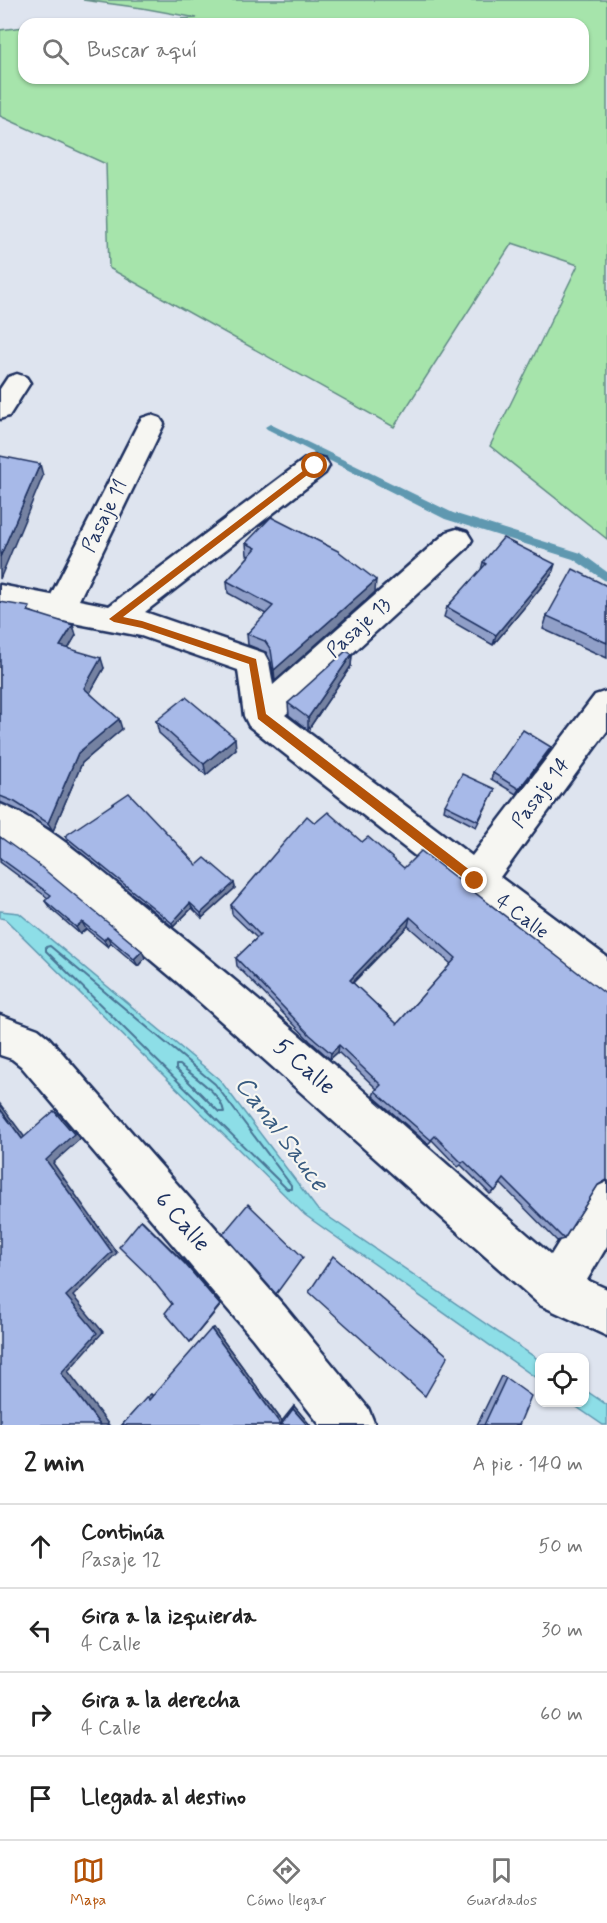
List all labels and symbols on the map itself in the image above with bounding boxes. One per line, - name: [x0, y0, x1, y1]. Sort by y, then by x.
- route start: [301, 452, 327, 478]
- street label: Pasaje 11: [76, 475, 134, 557]
- street label: Pasaje 13: [321, 592, 397, 664]
- street label: Pasaje 14: [506, 752, 576, 834]
- route end: [461, 867, 487, 893]
- street label: 4 Calle: [490, 888, 554, 946]
- street label: 5 Calle: [266, 1032, 342, 1102]
- water label: Canal Sauce: [226, 1069, 336, 1200]
- street label: 6 Calle: [147, 1185, 217, 1259]

